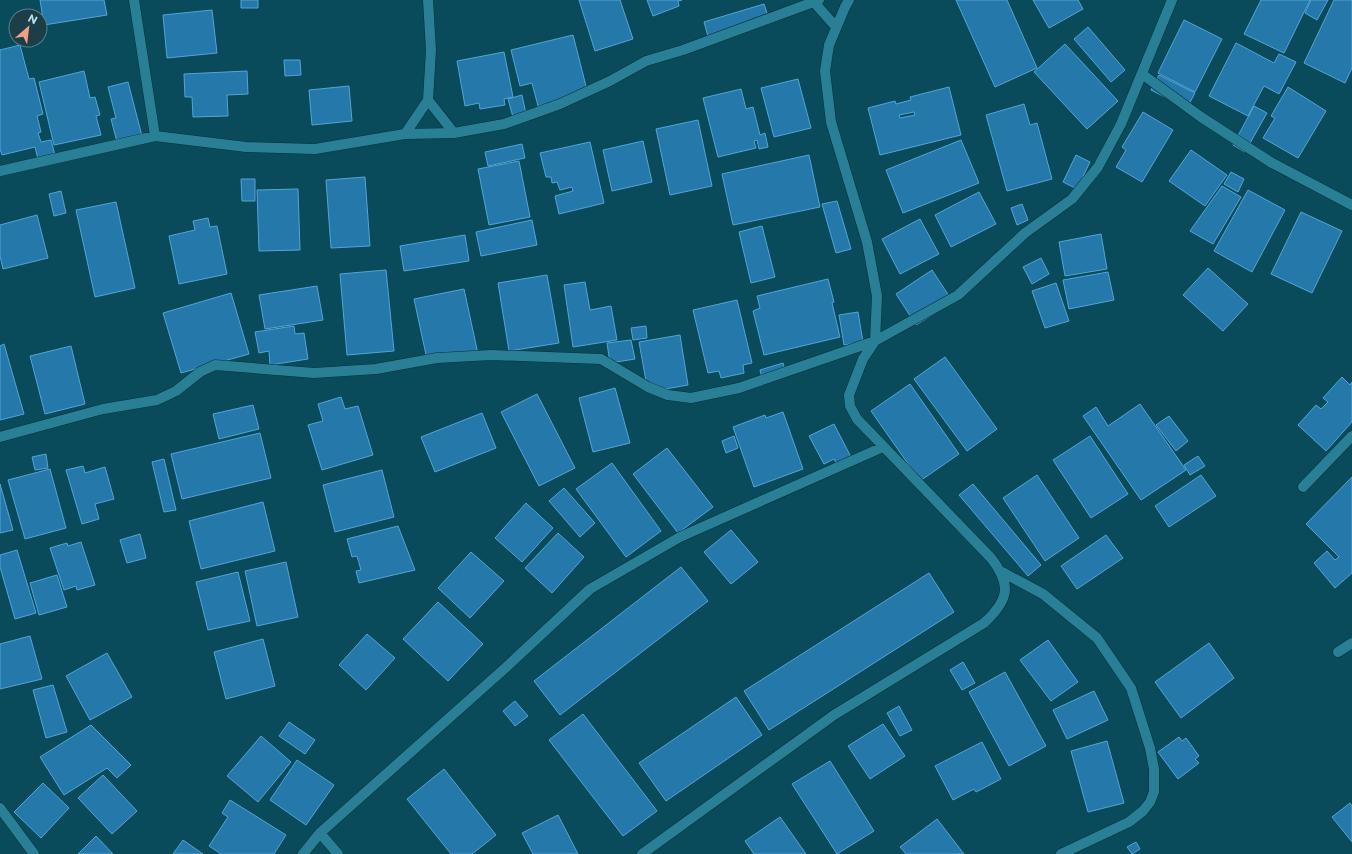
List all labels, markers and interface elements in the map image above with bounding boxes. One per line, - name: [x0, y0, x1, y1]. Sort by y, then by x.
- north arrow: [8, 8, 48, 48]
- text: N: [25, 11, 40, 27]

